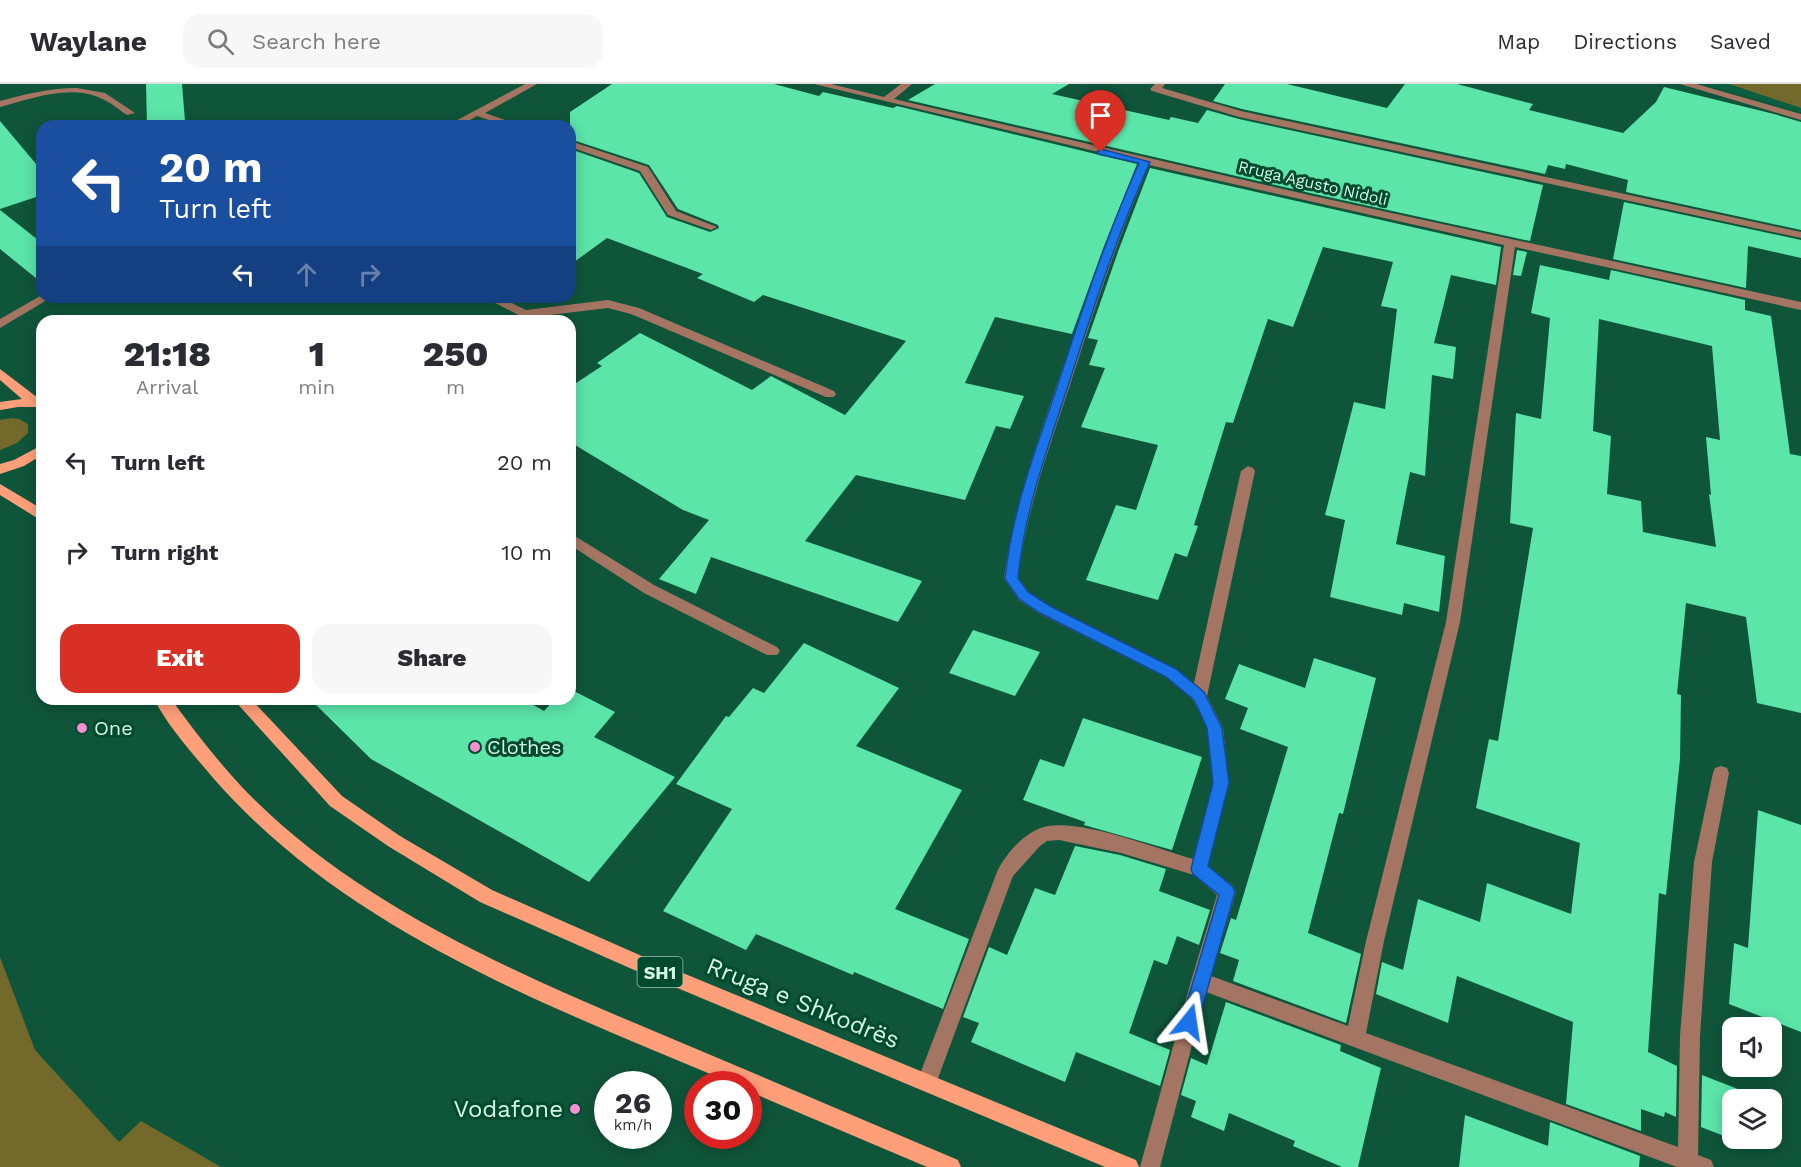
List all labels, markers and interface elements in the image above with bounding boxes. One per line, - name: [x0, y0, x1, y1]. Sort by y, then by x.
- search box: [183, 14, 603, 68]
- text: Waylane: [30, 25, 147, 58]
- icon: search: [204, 25, 237, 58]
- text: Search here: [252, 29, 381, 54]
- text: Map: [1497, 29, 1540, 54]
- text: Directions: [1573, 29, 1677, 54]
- text: Saved: [1710, 29, 1771, 54]
- pin: [1075, 90, 1126, 152]
- icon: arrive: [1084, 99, 1117, 132]
- text: 20 m: [159, 143, 263, 192]
- icon: left: [60, 144, 138, 222]
- street label: Rruga Agusto Nidoli: [1236, 157, 1390, 209]
- text: Turn left: [159, 193, 271, 225]
- icon: left: [227, 258, 260, 291]
- icon: ahead: [290, 258, 323, 291]
- icon: right: [353, 258, 386, 291]
- text: 21:18: [123, 333, 211, 375]
- text: 1: [309, 333, 325, 375]
- text: 250: [423, 333, 489, 375]
- text: Arrival: [136, 375, 198, 399]
- text: min: [298, 375, 335, 399]
- text: m: [446, 375, 465, 399]
- icon: left: [60, 446, 93, 479]
- text: Turn left: [111, 450, 205, 475]
- text: 20 m: [497, 450, 552, 475]
- icon: right: [60, 536, 93, 569]
- text: Turn right: [111, 540, 218, 565]
- text: 10 m: [501, 540, 552, 565]
- button: Exit: [60, 624, 300, 693]
- button: Share: [312, 624, 552, 693]
- place label: One: [94, 716, 133, 740]
- marker: One: [75, 721, 89, 735]
- place label: Clothes: [487, 735, 562, 759]
- marker: Clothes: [468, 740, 482, 754]
- street label: Rruga e Shkodrës: [703, 952, 903, 1054]
- road number: SH1: [638, 957, 682, 987]
- position arrow: [1157, 990, 1221, 1054]
- map controls: [1722, 1017, 1782, 1149]
- button: sound: [1722, 1017, 1782, 1077]
- speed limit sign: 30: [684, 1071, 762, 1149]
- text: 26: [615, 1085, 651, 1120]
- button: layers: [1722, 1089, 1782, 1149]
- place label: Vodafone: [453, 1095, 563, 1123]
- marker: Vodafone: [568, 1102, 582, 1116]
- text: km/h: [614, 1116, 652, 1134]

